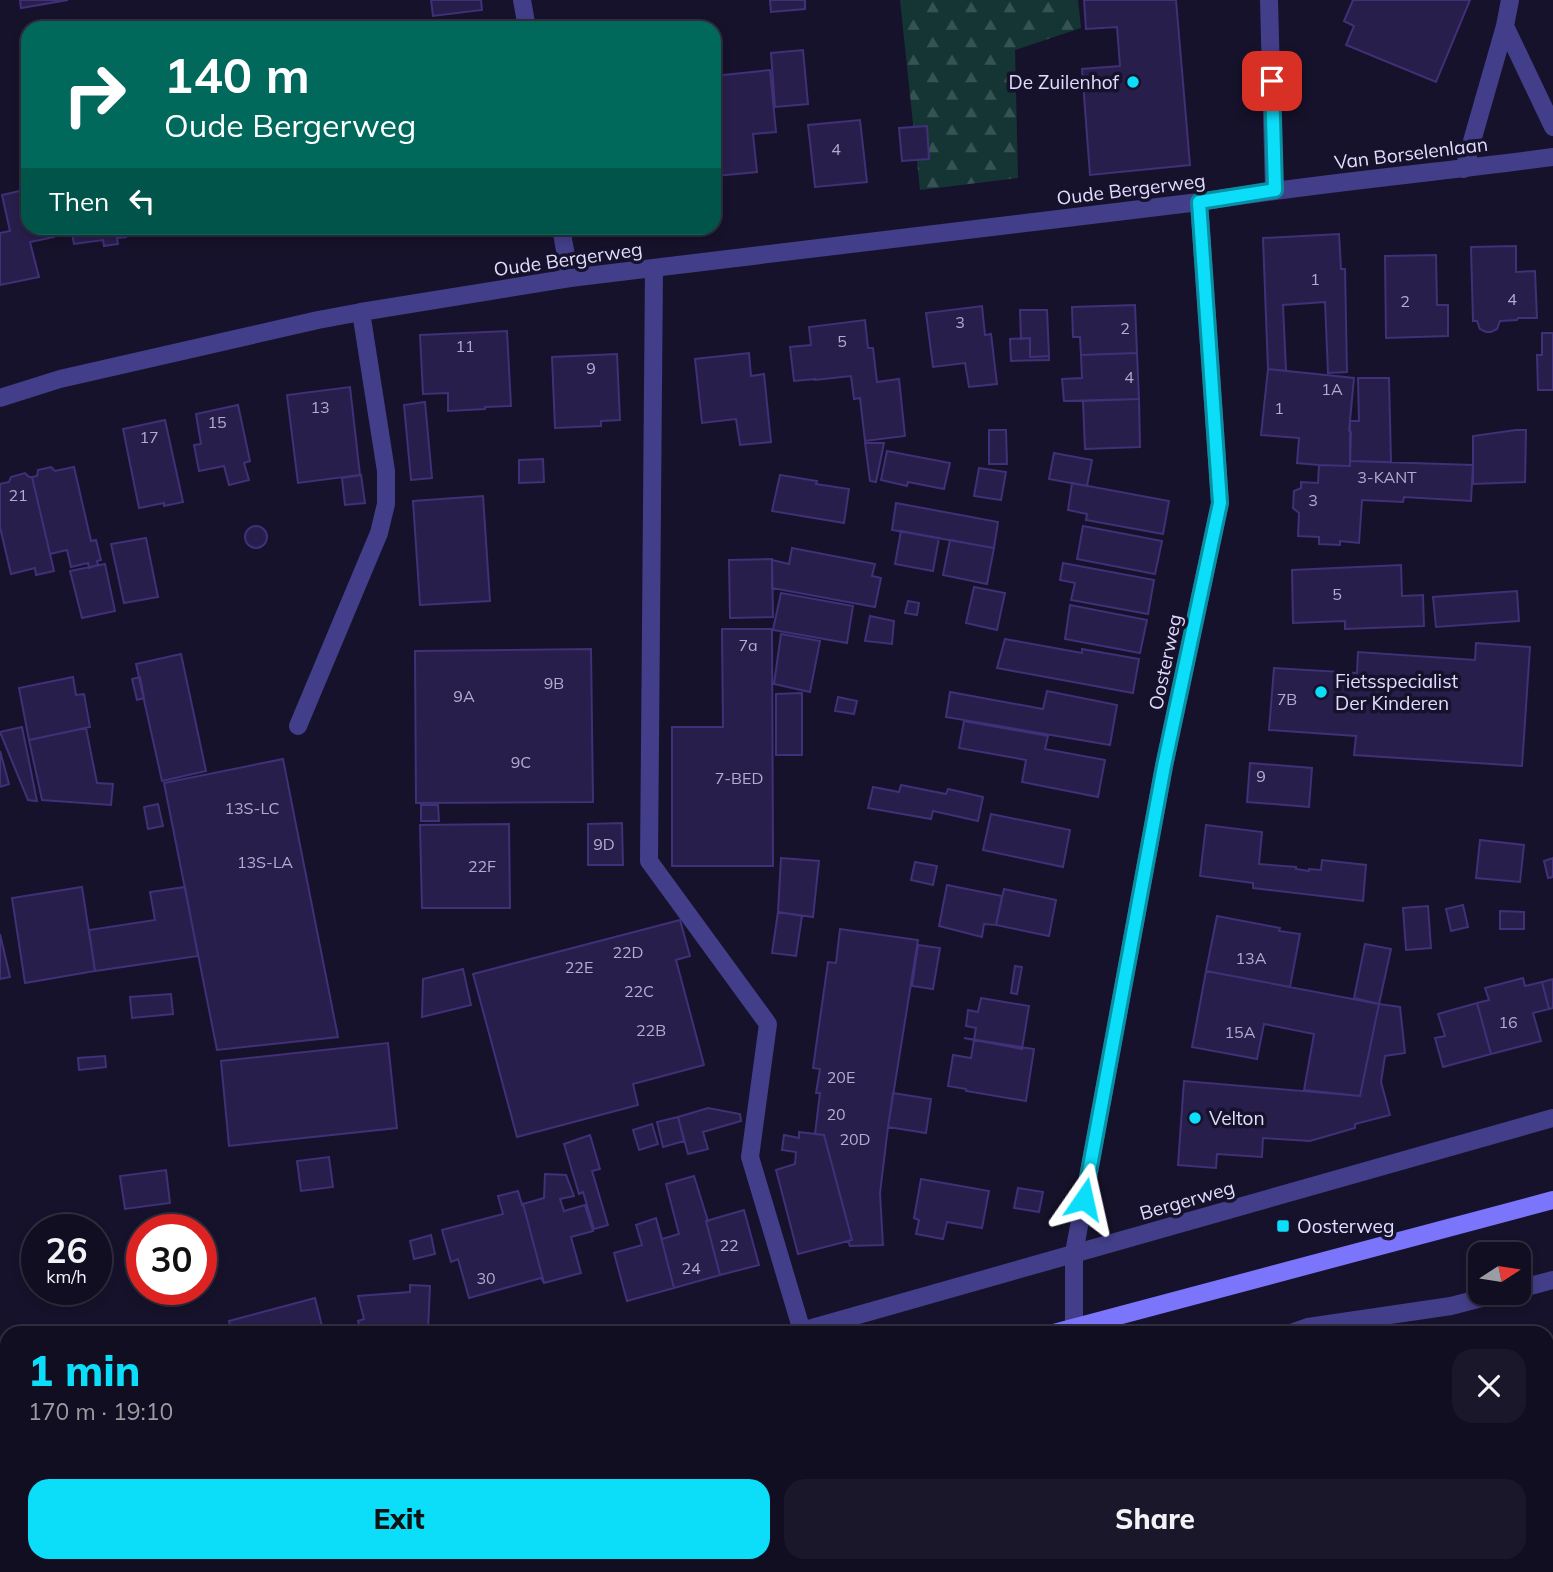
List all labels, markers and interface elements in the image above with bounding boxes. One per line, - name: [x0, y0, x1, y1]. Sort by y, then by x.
- text: 140 m: [164, 44, 310, 105]
- icon: right: [49, 49, 140, 140]
- pin: [1242, 51, 1302, 111]
- icon: arrive: [1253, 62, 1291, 100]
- place label: De Zuilenhof: [1009, 70, 1120, 94]
- marker: De Zuilenhof: [1125, 74, 1141, 90]
- text: Oude Bergerweg: [164, 105, 416, 145]
- street label: Van Borselenlaan: [1333, 132, 1489, 174]
- house number: 4: [831, 139, 841, 159]
- street label: Oude Bergerweg: [1055, 168, 1207, 210]
- icon: left: [123, 182, 161, 220]
- text: Then: [49, 185, 109, 218]
- street label: Oude Bergerweg: [492, 237, 644, 281]
- house number: 1: [1310, 269, 1320, 289]
- house number: 4: [1507, 289, 1517, 309]
- house number: 2: [1400, 291, 1410, 311]
- house number: 3: [955, 312, 965, 332]
- house number: 2: [1120, 318, 1130, 338]
- house number: 5: [837, 331, 847, 351]
- house number: 11: [455, 336, 475, 356]
- house number: 9: [586, 358, 596, 378]
- house number: 4: [1124, 367, 1134, 387]
- house number: 1A: [1321, 379, 1343, 399]
- house number: 13: [310, 397, 330, 417]
- house number: 1: [1274, 398, 1284, 418]
- house number: 15: [207, 412, 227, 432]
- house number: 17: [139, 427, 159, 447]
- house number: 3-KANT: [1357, 467, 1417, 487]
- house number: 21: [8, 485, 28, 505]
- house number: 3: [1308, 490, 1318, 510]
- house number: 5: [1332, 584, 1342, 604]
- street label: Oosterweg: [1143, 612, 1187, 712]
- house number: 7a: [738, 635, 758, 655]
- place label: Fietsspecialist Der Kinderen: [1335, 669, 1458, 715]
- house number: 9B: [544, 673, 564, 693]
- marker: Fietsspecialist Der Kinderen: [1313, 684, 1329, 700]
- house number: 9A: [453, 686, 475, 706]
- house number: 7B: [1277, 689, 1297, 709]
- house number: 9C: [511, 752, 531, 772]
- house number: 9: [1256, 766, 1266, 786]
- house number: 7-BED: [715, 768, 763, 788]
- house number: 13S-LC: [224, 798, 280, 818]
- house number: 9D: [593, 834, 615, 854]
- house number: 13S-LA: [237, 852, 293, 872]
- house number: 22F: [468, 856, 496, 876]
- house number: 22D: [612, 942, 644, 962]
- house number: 13A: [1236, 948, 1267, 968]
- house number: 22E: [565, 957, 593, 977]
- house number: 22C: [624, 981, 654, 1001]
- house number: 16: [1498, 1012, 1518, 1032]
- house number: 22B: [636, 1020, 666, 1040]
- house number: 15A: [1225, 1022, 1256, 1042]
- house number: 20E: [827, 1067, 855, 1087]
- house number: 20: [826, 1104, 846, 1124]
- place label: Velton: [1209, 1106, 1265, 1130]
- marker: Velton: [1187, 1110, 1203, 1126]
- house number: 20D: [839, 1129, 871, 1149]
- position arrow: [1047, 1162, 1121, 1236]
- street label: Bergerweg: [1137, 1175, 1237, 1225]
- speed limit sign: 30: [126, 1214, 217, 1305]
- place label: Oosterweg: [1297, 1214, 1394, 1238]
- marker: Oosterweg: [1275, 1218, 1291, 1234]
- text: 26: [45, 1228, 88, 1272]
- house number: 22: [719, 1235, 739, 1255]
- north arrow: [1468, 1242, 1531, 1306]
- map controls: [1468, 1242, 1531, 1305]
- house number: 24: [681, 1258, 701, 1278]
- text: km/h: [46, 1265, 87, 1288]
- house number: 30: [476, 1268, 496, 1288]
- text: 1 min: [28, 1344, 141, 1397]
- button: close: [1452, 1349, 1526, 1423]
- text: 170 m · 19:10: [28, 1397, 173, 1426]
- button: Exit: [28, 1479, 770, 1559]
- button: Share: [784, 1479, 1526, 1559]

